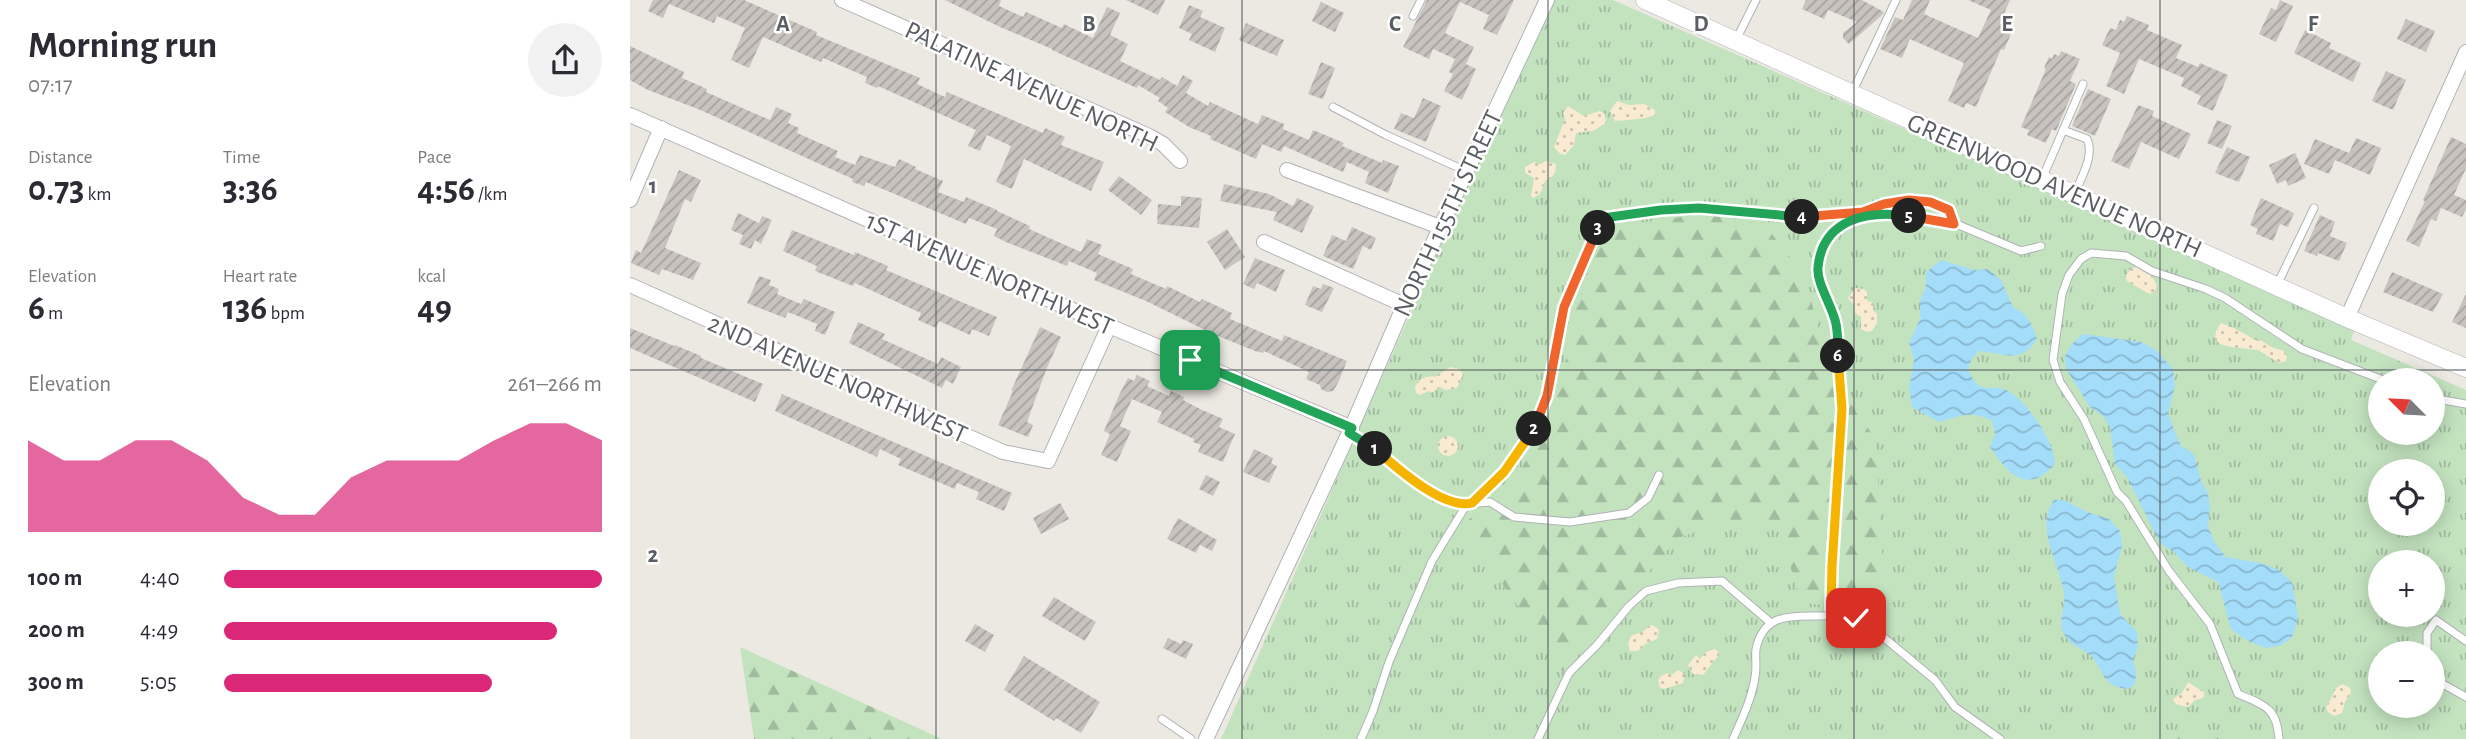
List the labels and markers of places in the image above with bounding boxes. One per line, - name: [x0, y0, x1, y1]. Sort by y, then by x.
- pin: 5: [1892, 198, 1926, 234]
- pin: 4: [1784, 200, 1820, 234]
- pin: 3: [1580, 210, 1616, 246]
- pin: [1160, 330, 1220, 390]
- pin: 6: [1820, 338, 1856, 374]
- pin: 2: [1516, 412, 1552, 446]
- pin: 1: [1358, 432, 1392, 466]
- pin: [1826, 588, 1886, 648]

